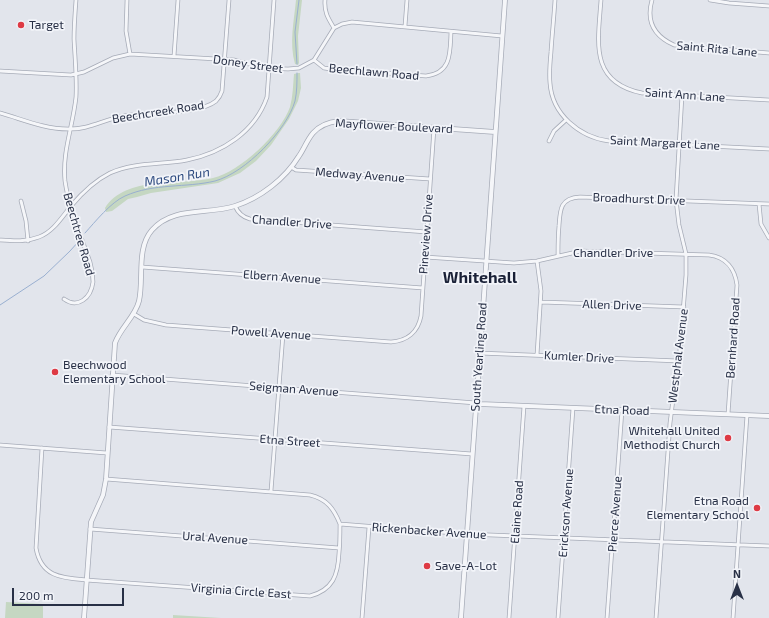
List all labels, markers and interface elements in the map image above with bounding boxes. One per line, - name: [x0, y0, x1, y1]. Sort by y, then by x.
- place label: Target: [29, 18, 64, 32]
- marker: Target: [16, 20, 26, 30]
- street label: Saint Rita Lane: [676, 38, 758, 60]
- street label: Doney Street: [212, 52, 284, 76]
- street label: Beechlawn Road: [328, 61, 420, 83]
- street label: Saint Ann Lane: [644, 85, 726, 105]
- street label: Beechcreek Road: [111, 98, 205, 126]
- street label: Mayflower Boulevard: [335, 116, 453, 136]
- street label: Saint Margaret Lane: [610, 133, 720, 153]
- water label: Mason Run: [143, 164, 211, 190]
- street label: Medway Avenue: [315, 165, 405, 185]
- street label: Broadhurst Drive: [592, 190, 686, 208]
- street label: Beechtree Road: [60, 191, 98, 277]
- street label: Pineview Drive: [416, 193, 436, 275]
- street label: Chandler Drive: [251, 212, 333, 232]
- street label: Chandler Drive: [573, 246, 653, 260]
- street label: Elbern Avenue: [242, 267, 322, 287]
- district label: Whitehall: [443, 268, 517, 288]
- street label: Allen Drive: [582, 297, 642, 313]
- street label: Bernhard Road: [723, 297, 743, 379]
- street label: South Yearling Road: [468, 302, 490, 412]
- street label: Westphal Avenue: [665, 308, 691, 404]
- street label: Powell Avenue: [231, 323, 311, 343]
- street label: Kumler Drive: [543, 348, 615, 366]
- place label: Beechwood Elementary School: [63, 358, 165, 386]
- marker: Beechwood Elementary School: [50, 367, 60, 377]
- street label: Seigman Avenue: [249, 379, 339, 399]
- street label: Etna Road: [594, 402, 650, 418]
- place label: Whitehall United Methodist Church: [623, 424, 720, 452]
- street label: Etna Street: [259, 432, 321, 450]
- marker: Whitehall United Methodist Church: [723, 433, 733, 443]
- street label: Erickson Avenue: [556, 468, 576, 558]
- street label: Pierce Avenue: [605, 475, 625, 553]
- street label: Elaine Road: [508, 480, 526, 544]
- place label: Etna Road Elementary School: [647, 494, 749, 522]
- marker: Etna Road Elementary School: [752, 503, 762, 513]
- street label: Rickenbacker Avenue: [371, 520, 487, 542]
- street label: Ural Avenue: [182, 529, 248, 547]
- place label: Save-A-Lot: [435, 559, 497, 573]
- marker: Save-A-Lot: [422, 561, 432, 571]
- north arrow: [717, 566, 757, 606]
- text: N: [733, 567, 741, 580]
- scale bar: [14, 580, 126, 606]
- street label: Virginia Circle East: [190, 580, 292, 602]
- text: 200 m: [19, 588, 53, 602]

